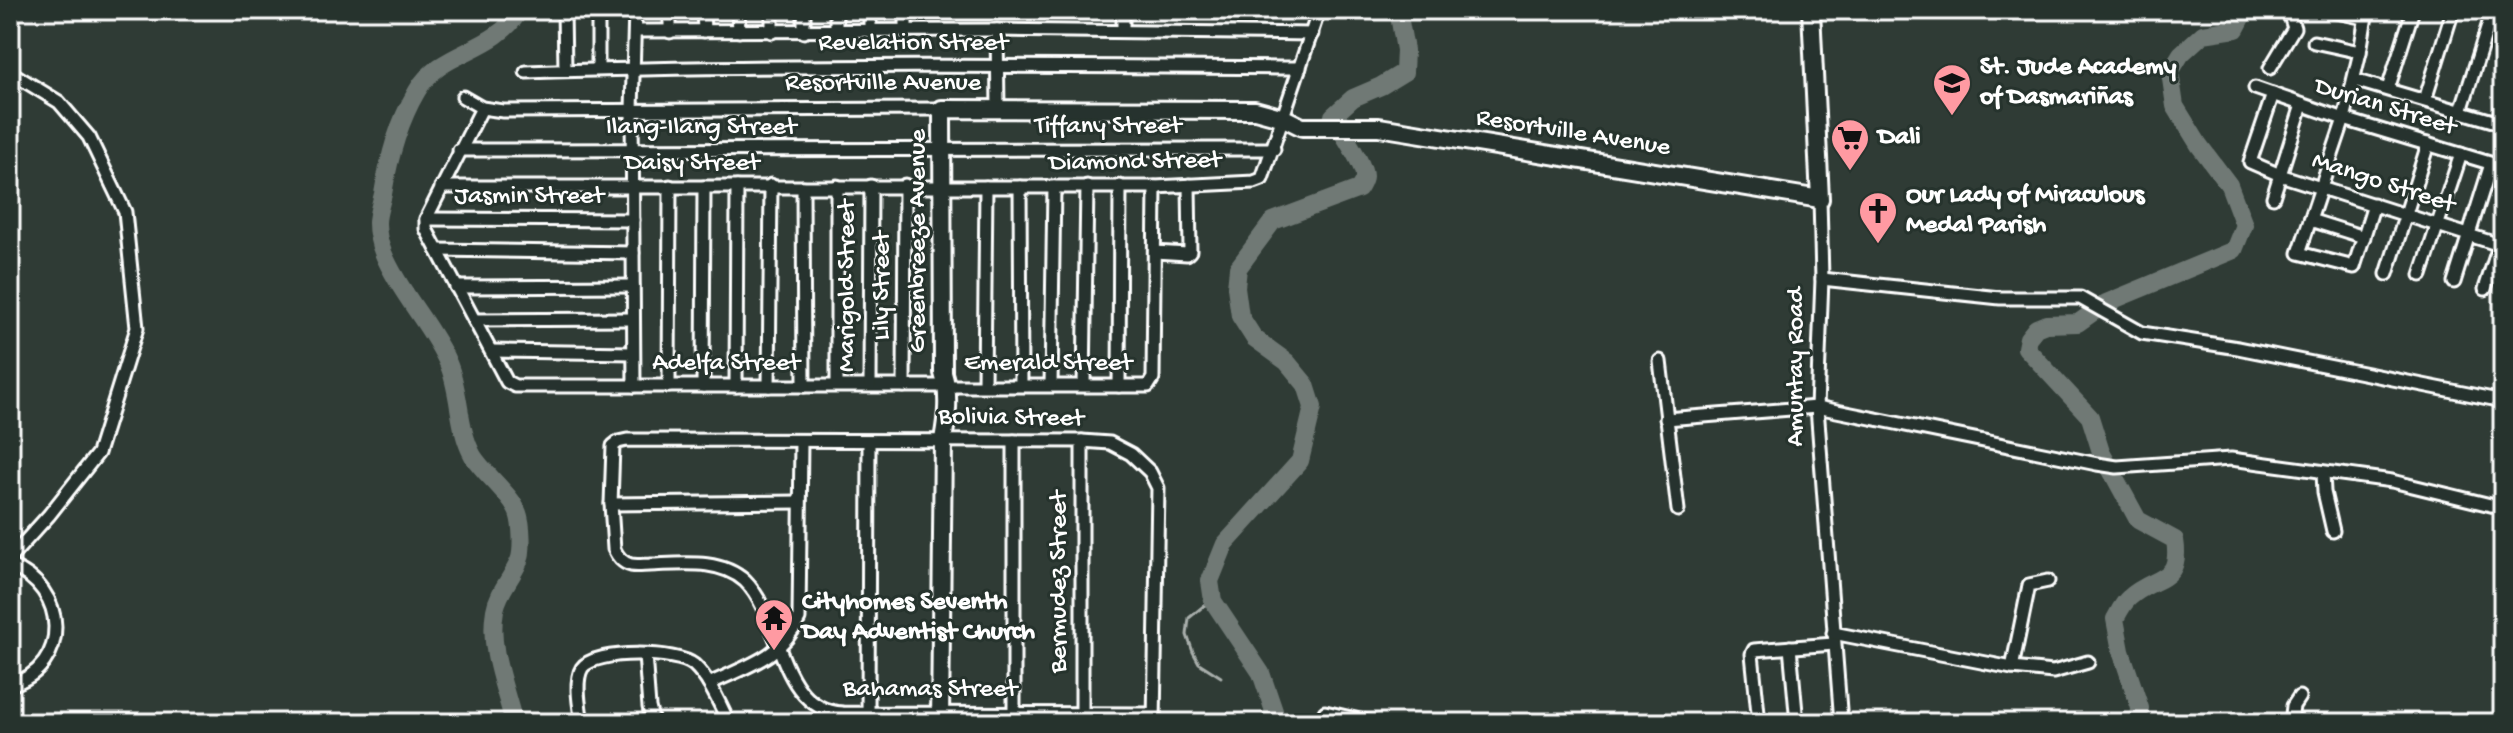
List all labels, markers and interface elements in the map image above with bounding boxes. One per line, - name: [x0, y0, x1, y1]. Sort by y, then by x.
- street label: Revelation Street: [818, 29, 1010, 60]
- place label: St. Jude Academy of Dasmariñas: [1979, 53, 2176, 114]
- school or university icon: St. Jude Academy of Dasmariñas: [1931, 62, 1973, 117]
- street label: Resortville Avenue: [785, 69, 982, 100]
- street label: Durian Street: [2309, 71, 2462, 145]
- street label: Resortville Avenue: [1474, 103, 1673, 165]
- street label: Tiffany Street: [1033, 112, 1184, 143]
- street label: Ilang-Ilang Street: [606, 113, 799, 144]
- supermarket icon: Dali: [1829, 117, 1871, 172]
- place label: Dali: [1876, 123, 1921, 154]
- street label: Greenbreeze Avenue: [904, 129, 935, 353]
- street label: Diamond Street: [1047, 146, 1224, 180]
- street label: Mango Street: [2308, 146, 2461, 222]
- street label: Daisy Street: [623, 149, 762, 180]
- place label: Our Lady of Miraculous Medal Parish: [1906, 181, 2146, 242]
- street label: Jasmin Street: [454, 182, 606, 213]
- church icon: Our Lady of Miraculous Medal Parish: [1857, 190, 1899, 245]
- street label: Marigold Street: [833, 198, 864, 372]
- street label: Lily Street: [868, 229, 899, 341]
- street label: Amuntay Road: [1782, 286, 1813, 447]
- street label: Adelfa Street: [652, 349, 802, 380]
- street label: Emerald Street: [964, 349, 1134, 380]
- street label: Bolivia Street: [937, 402, 1086, 436]
- street label: Bermudez Street: [1045, 489, 1076, 674]
- place label: Cityhomes Seventh Day Adventist Church: [800, 588, 1035, 649]
- temple icon: Cityhomes Seventh Day Adventist Church: [753, 597, 795, 652]
- street label: Bahamas Street: [842, 675, 1019, 706]

